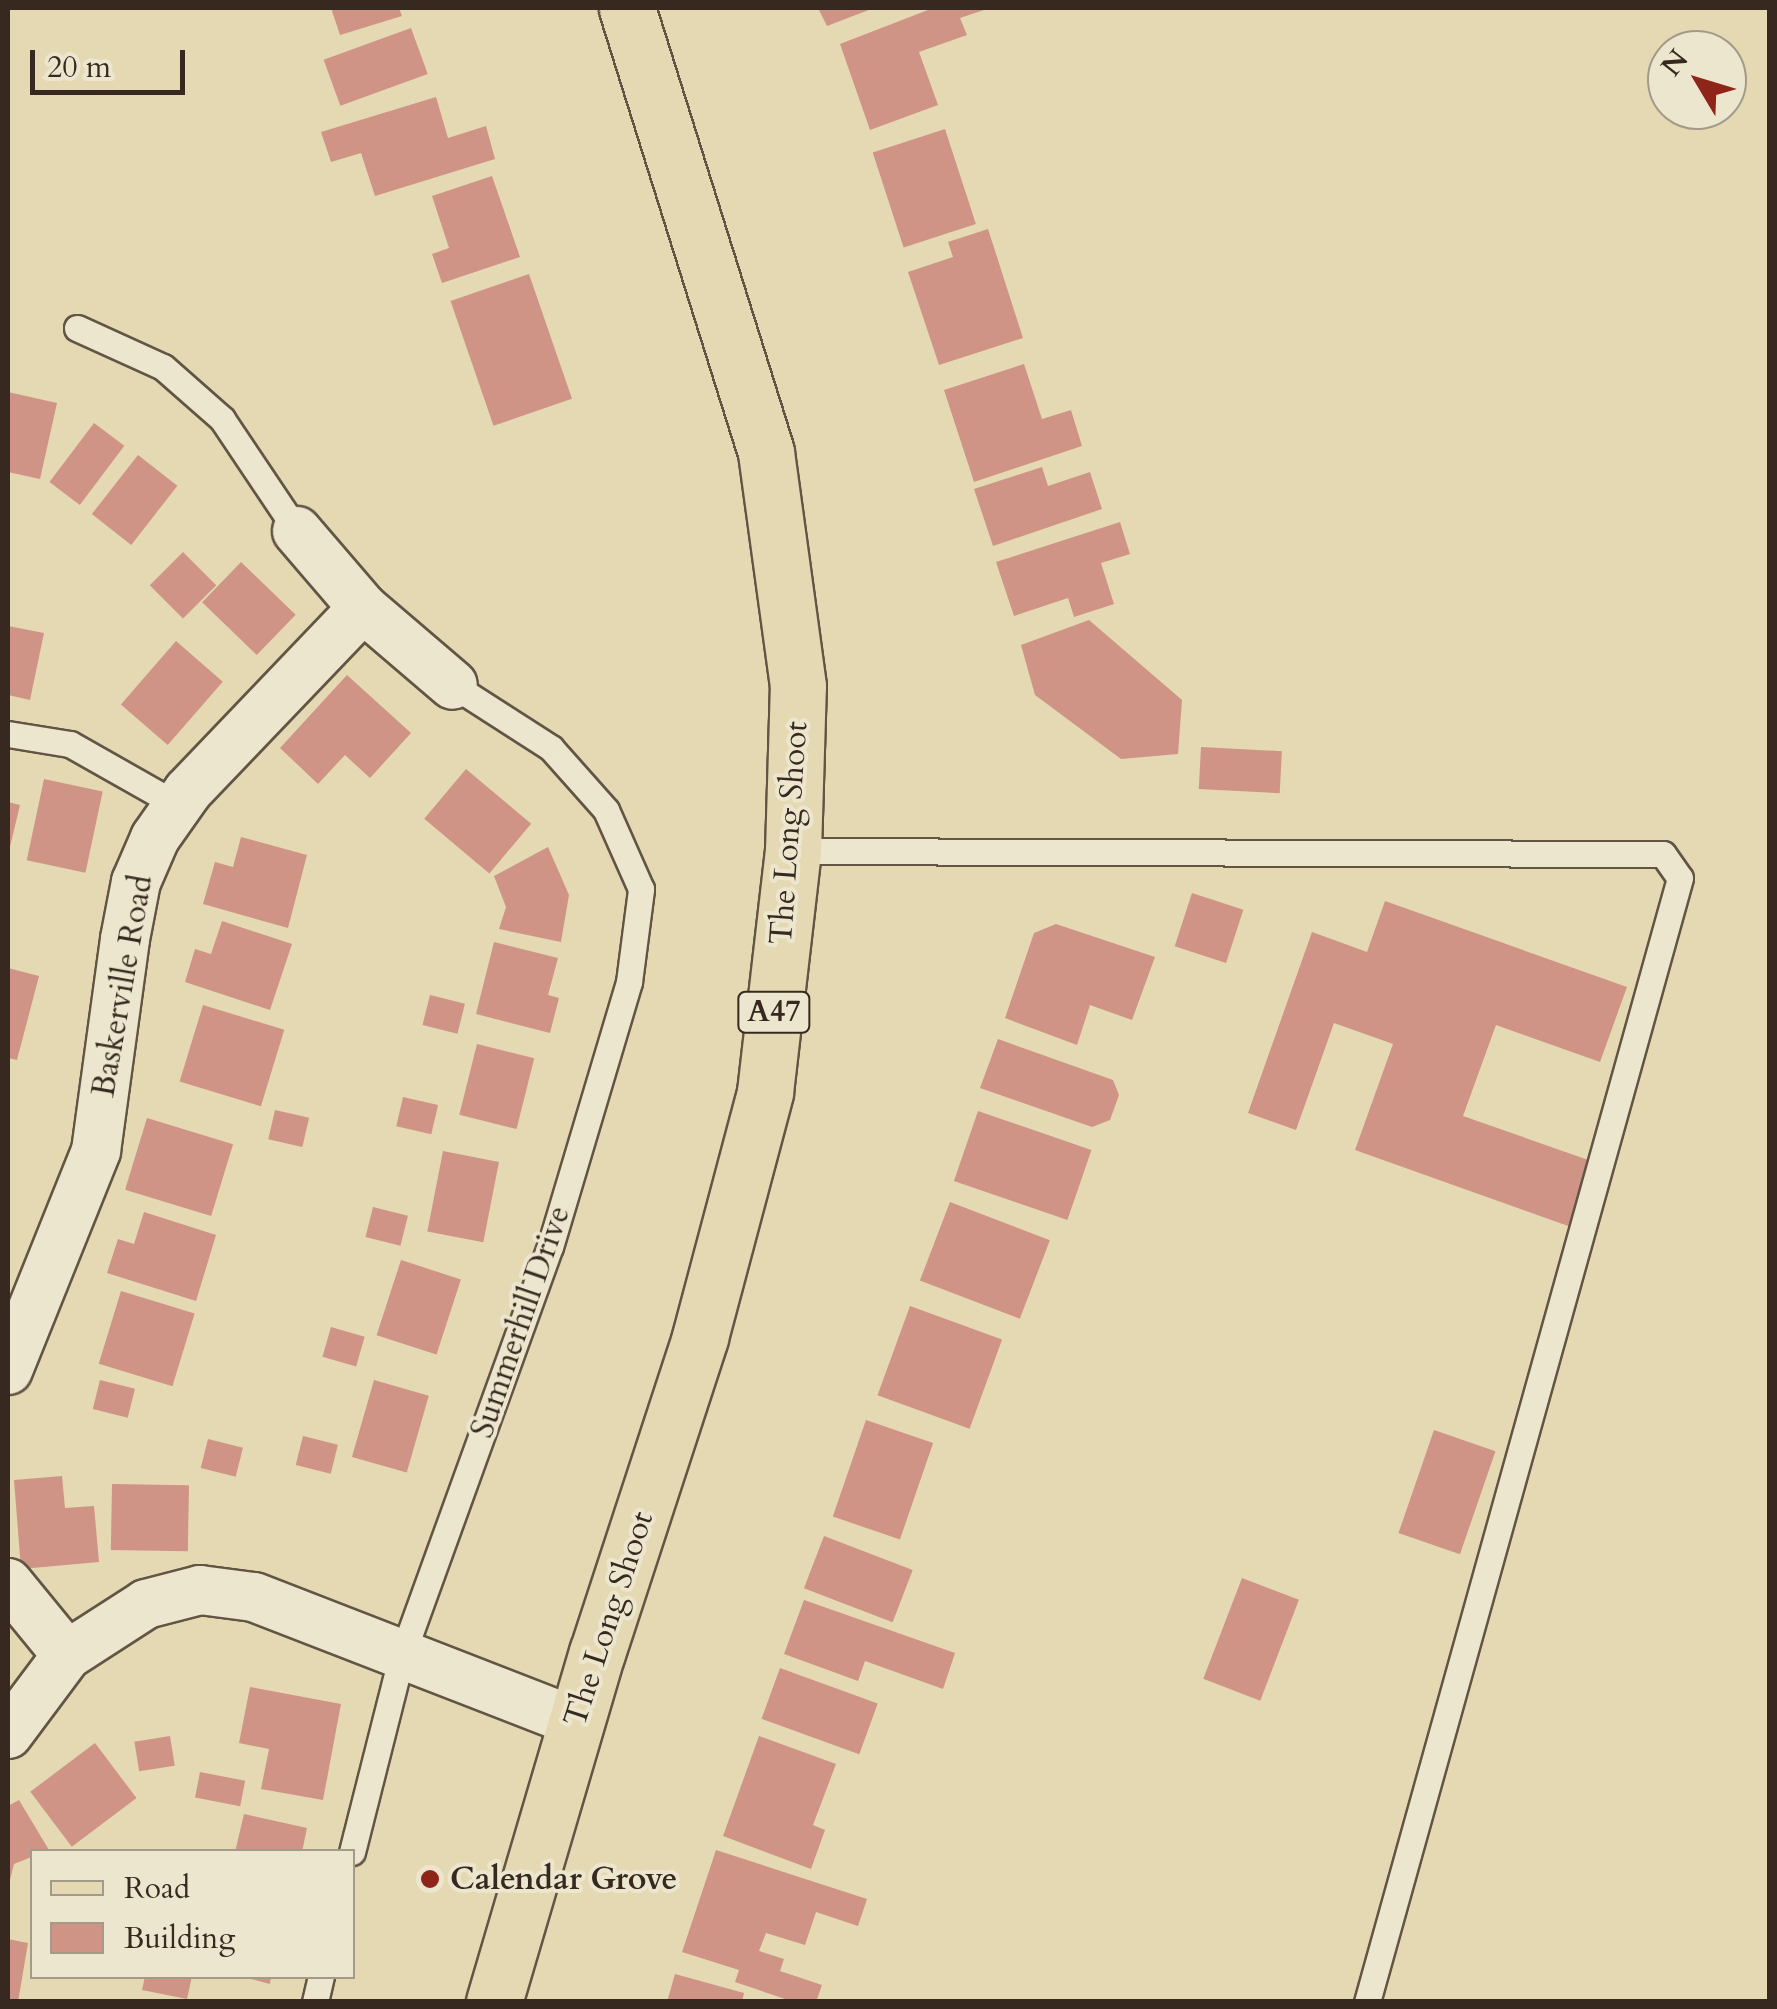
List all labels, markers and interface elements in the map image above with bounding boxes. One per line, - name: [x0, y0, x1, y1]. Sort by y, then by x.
- scale bar: [35, 30, 190, 92]
- north arrow: [1647, 30, 1747, 130]
- text: N: [1652, 41, 1697, 84]
- text: 20 m: [47, 47, 111, 88]
- street label: The Long Shoot: [762, 720, 816, 946]
- street label: Baskerville Road: [85, 872, 161, 1100]
- road number: A47: [736, 987, 812, 1037]
- street label: Summerhill Drive: [463, 1201, 579, 1443]
- street label: The Long Shoot: [556, 1507, 662, 1731]
- legend: [30, 1849, 355, 1979]
- place label: Calendar Grove: [450, 1860, 677, 1898]
- text: Road: [124, 1868, 190, 1909]
- marker: Calendar Grove: [419, 1868, 441, 1890]
- text: Building: [124, 1918, 235, 1959]

